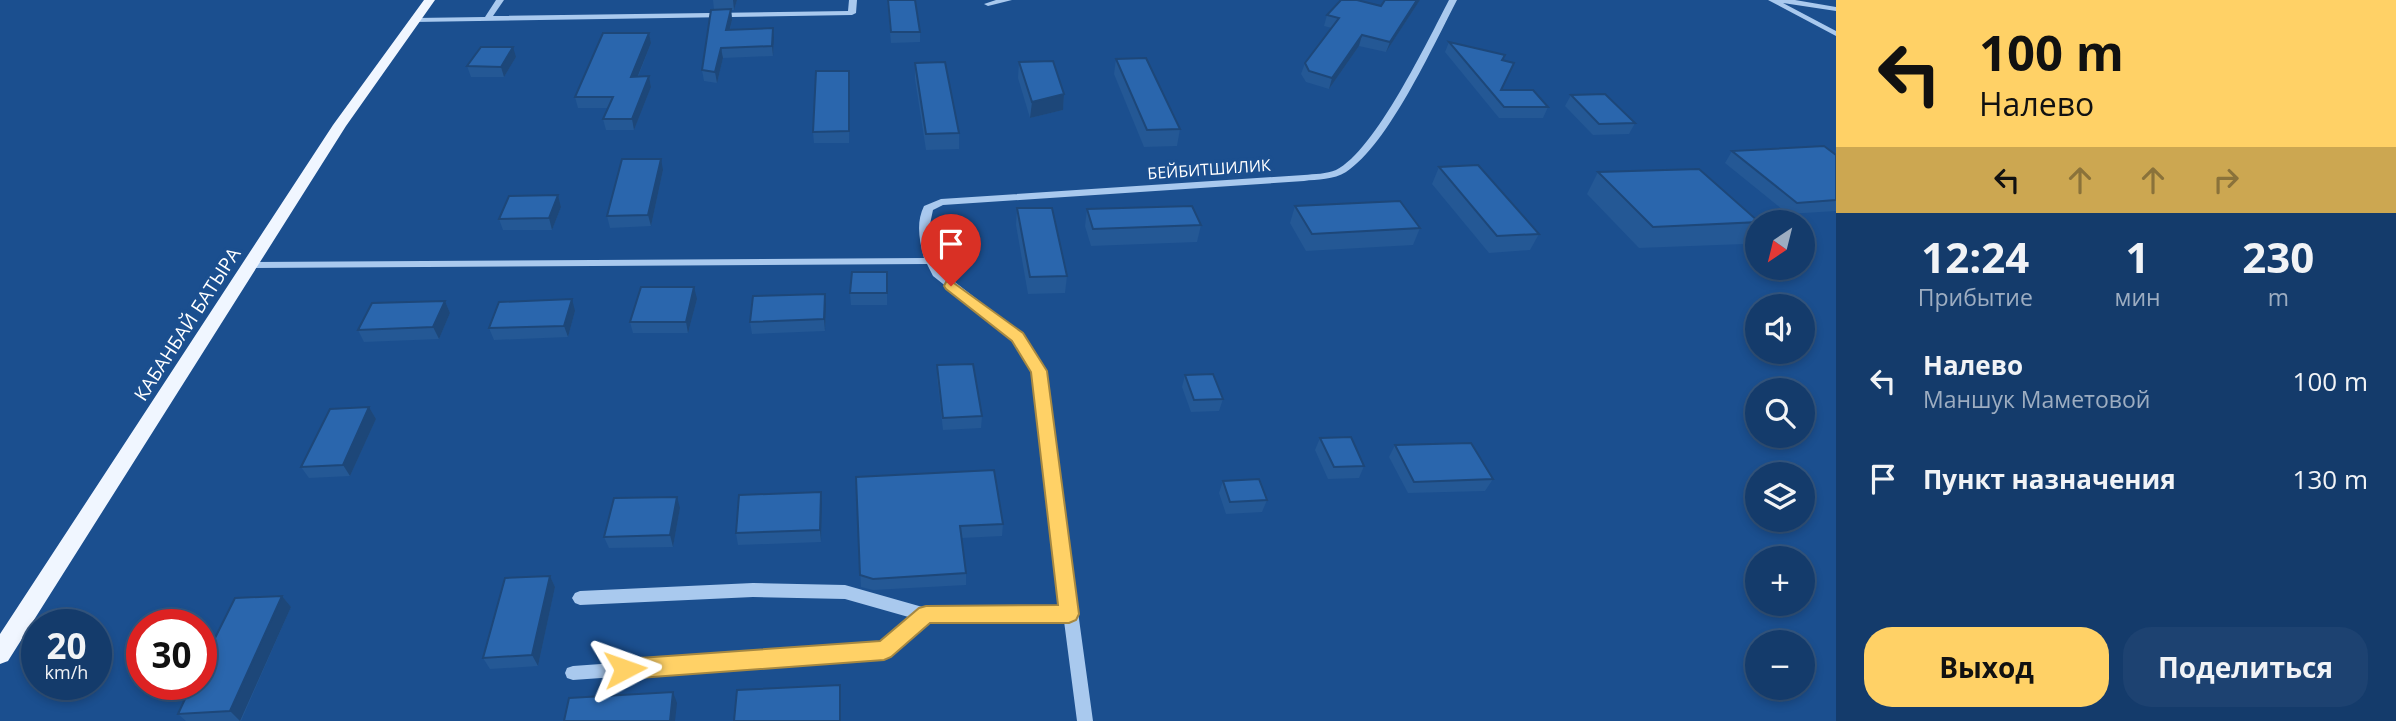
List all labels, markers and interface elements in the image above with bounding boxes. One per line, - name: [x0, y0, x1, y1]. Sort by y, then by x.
- text: 100 m: [1979, 19, 2124, 85]
- icon: left: [1864, 28, 1955, 119]
- text: Налево: [1979, 82, 2094, 125]
- street label: БЕЙБИТШИЛИК: [1147, 154, 1272, 184]
- icon: left: [1988, 161, 2026, 199]
- icon: ahead: [2061, 161, 2099, 199]
- icon: ahead: [2134, 161, 2172, 199]
- icon: right: [2207, 161, 2245, 199]
- north arrow: [1745, 210, 1815, 280]
- map controls: [1745, 210, 1815, 700]
- pin: [921, 214, 981, 286]
- icon: arrive: [932, 225, 970, 263]
- text: 12:24: [1921, 228, 2029, 285]
- text: 1: [2126, 228, 2150, 285]
- text: 230: [2242, 228, 2314, 285]
- street label: КАБАНБАЙ БАТЫРА: [128, 242, 246, 406]
- text: Прибытие: [1918, 281, 2033, 313]
- text: мин: [2115, 281, 2161, 313]
- text: m: [2268, 281, 2289, 313]
- button: sound: [1745, 294, 1815, 364]
- text: Налево: [1923, 347, 2023, 383]
- icon: left: [1864, 362, 1902, 400]
- text: 100 m: [2293, 363, 2368, 399]
- button: search: [1745, 378, 1815, 448]
- text: Маншук Маметовой: [1923, 383, 2150, 415]
- icon: arrive: [1864, 460, 1902, 498]
- text: Пункт назначения: [1923, 461, 2176, 497]
- text: 130 m: [2293, 461, 2368, 497]
- button: layers: [1745, 462, 1815, 532]
- button: +: [1745, 546, 1815, 616]
- speed limit sign: 30: [126, 609, 217, 700]
- text: 20: [46, 622, 87, 669]
- button: Выход: [1864, 627, 2109, 707]
- button: Поделиться: [2123, 627, 2368, 707]
- button: −: [1745, 630, 1815, 700]
- position arrow: [588, 632, 662, 706]
- text: km/h: [45, 660, 88, 684]

